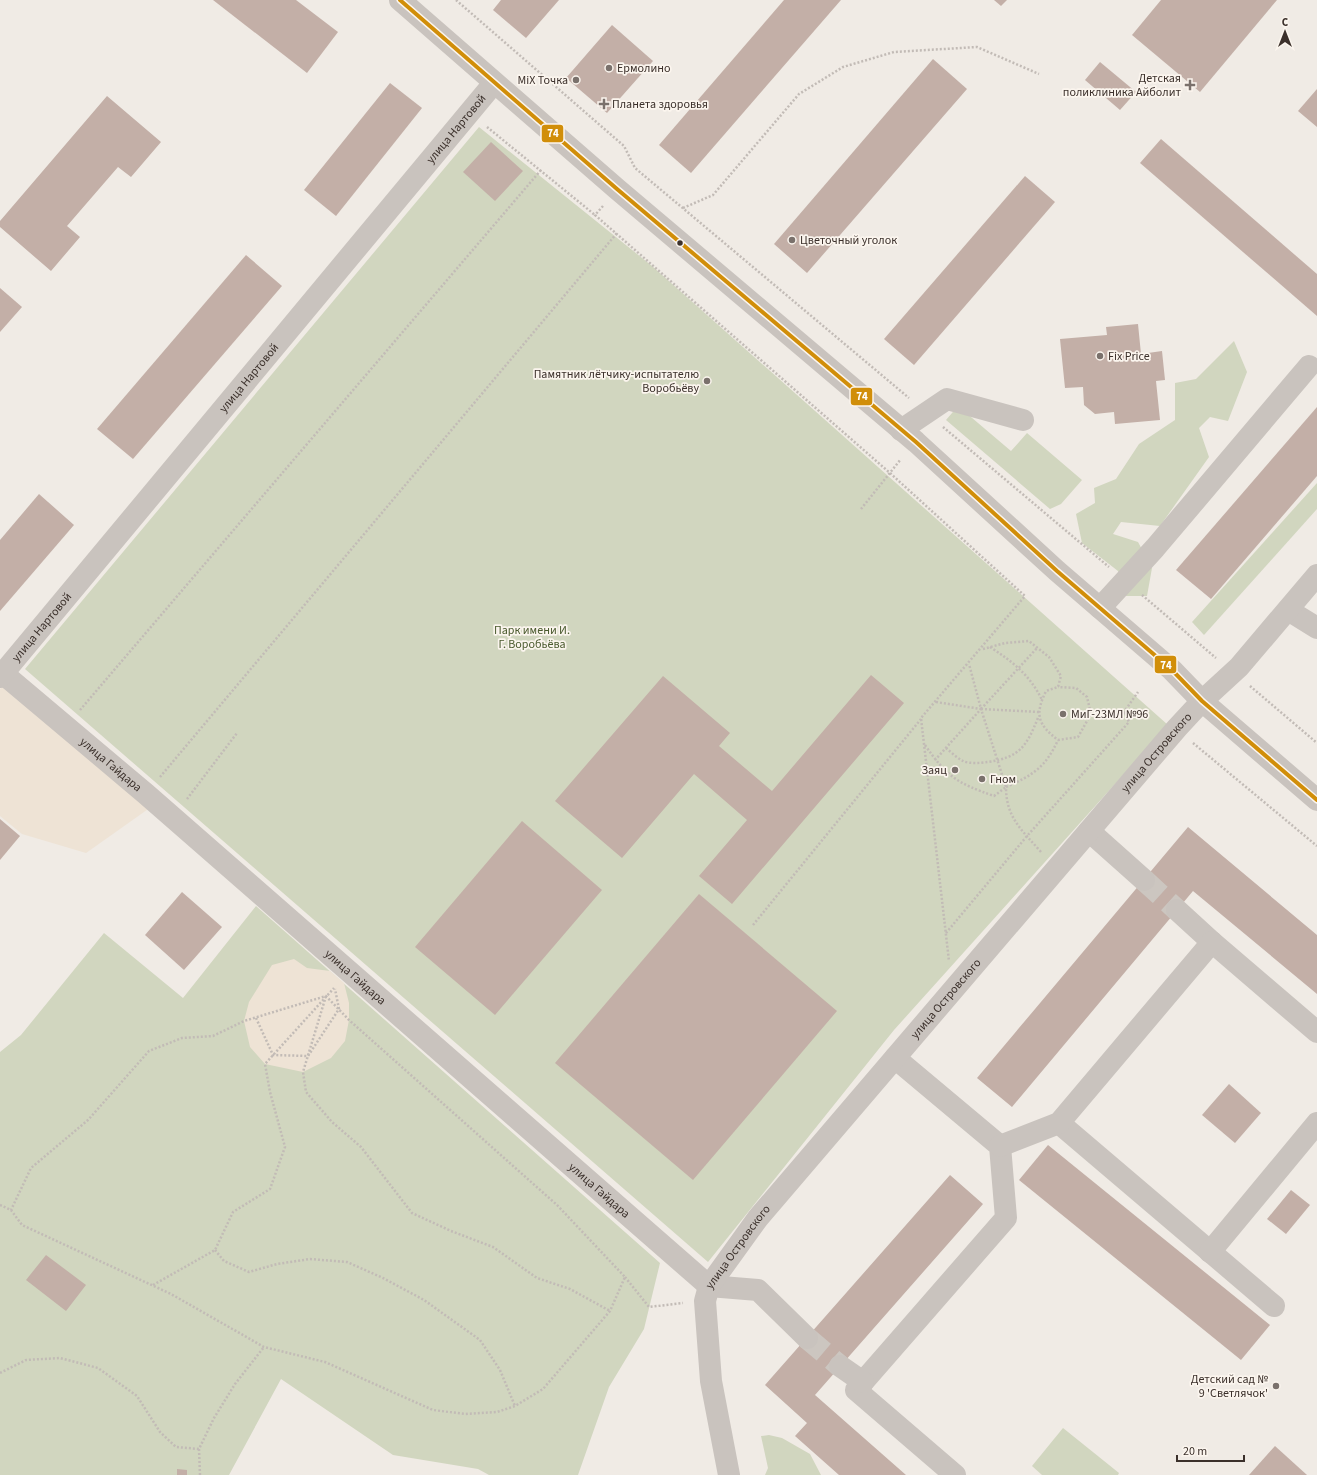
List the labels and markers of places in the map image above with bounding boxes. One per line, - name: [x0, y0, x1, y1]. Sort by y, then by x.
- place label: Ермолино: [617, 60, 670, 77]
- marker: Ермолино: [604, 63, 614, 73]
- place label: Детская поликлиника Айболит: [1063, 70, 1181, 101]
- place label: MiX Точка: [518, 72, 568, 89]
- marker: MiX Точка: [571, 75, 581, 85]
- marker: Детская поликлиника Айболит: [1184, 79, 1196, 91]
- place label: Планета здоровья: [612, 96, 708, 113]
- marker: Планета здоровья: [599, 99, 609, 109]
- place label: Цветочный уголок: [800, 232, 897, 249]
- marker: Цветочный уголок: [787, 235, 797, 245]
- unlabelled marker: [675, 238, 685, 248]
- place label: Fix Price: [1108, 348, 1150, 365]
- marker: Fix Price: [1095, 351, 1105, 361]
- place label: Памятник лётчику-испытателю Воробьёву: [534, 366, 699, 397]
- marker: Памятник лётчику-испытателю Воробьёву: [702, 376, 712, 386]
- place label: МиГ-23МЛ №96: [1071, 706, 1148, 723]
- marker: МиГ-23МЛ №96: [1058, 709, 1068, 719]
- place label: Заяц: [921, 762, 947, 779]
- marker: Заяц: [950, 765, 960, 775]
- place label: Гном: [990, 771, 1016, 788]
- marker: Гном: [977, 774, 987, 784]
- place label: Детский сад № 9 'Светлячок': [1191, 1371, 1268, 1402]
- marker: Детский сад № 9 'Светлячок': [1271, 1381, 1281, 1391]

